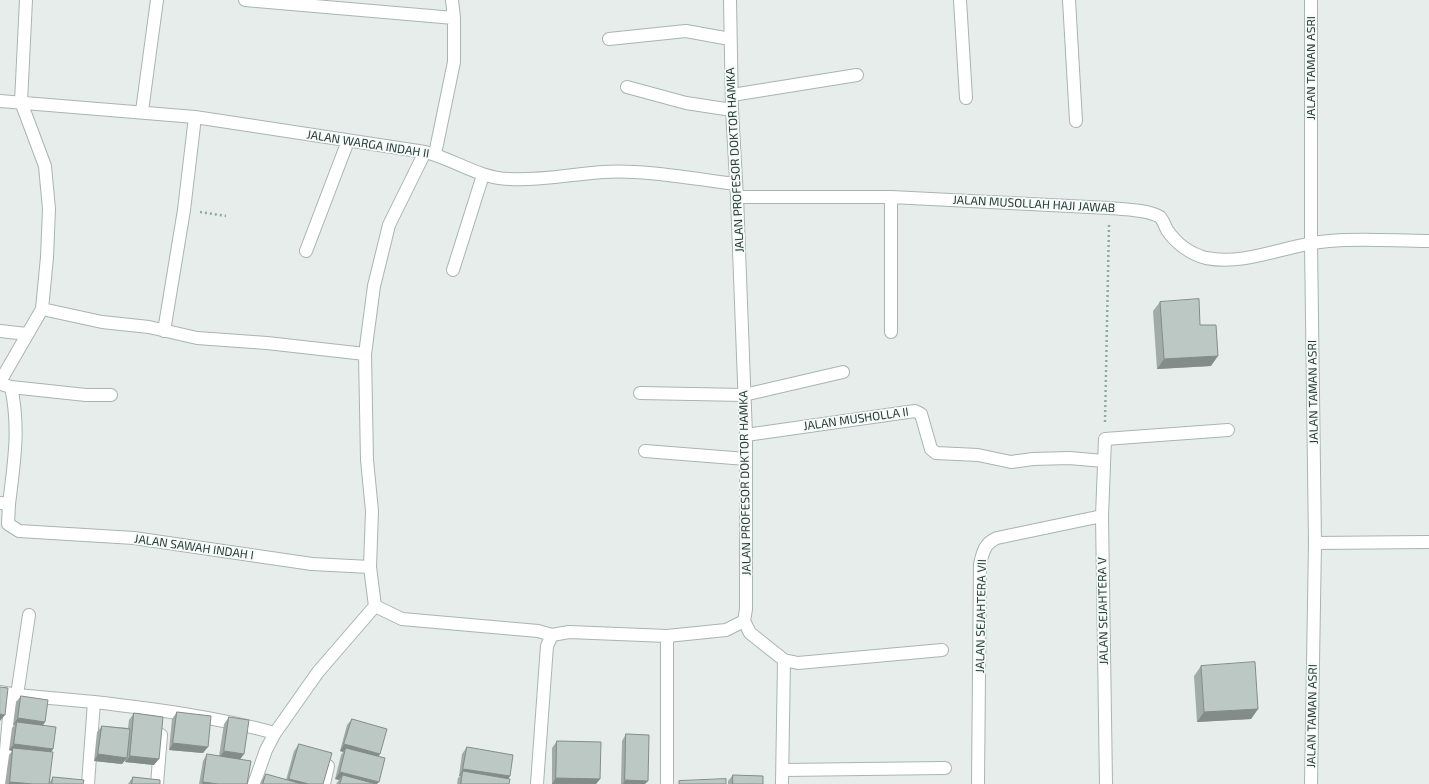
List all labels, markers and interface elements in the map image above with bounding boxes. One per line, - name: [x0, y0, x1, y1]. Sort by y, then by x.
- street label: JALAN TAMAN ASRI: [1304, 16, 1318, 120]
- street label: JALAN PROFESOR DOKTOR HAMKA: [723, 67, 747, 253]
- street label: JALAN WARGA INDAH II: [306, 127, 430, 161]
- street label: JALAN MUSOLLAH HAJI JAWAB: [952, 193, 1116, 215]
- street label: JALAN TAMAN ASRI: [1305, 340, 1321, 444]
- street label: JALAN PROFESOR DOKTOR HAMKA: [736, 390, 754, 576]
- street label: JALAN MUSHOLLA II: [802, 404, 910, 434]
- street label: JALAN SAWAH INDAH I: [133, 531, 255, 563]
- street label: JALAN SEJAHTERA V: [1095, 557, 1111, 665]
- street label: JALAN SEJAHTERA VII: [973, 559, 989, 673]
- street label: JALAN TAMAN ASRI: [1304, 664, 1320, 768]

